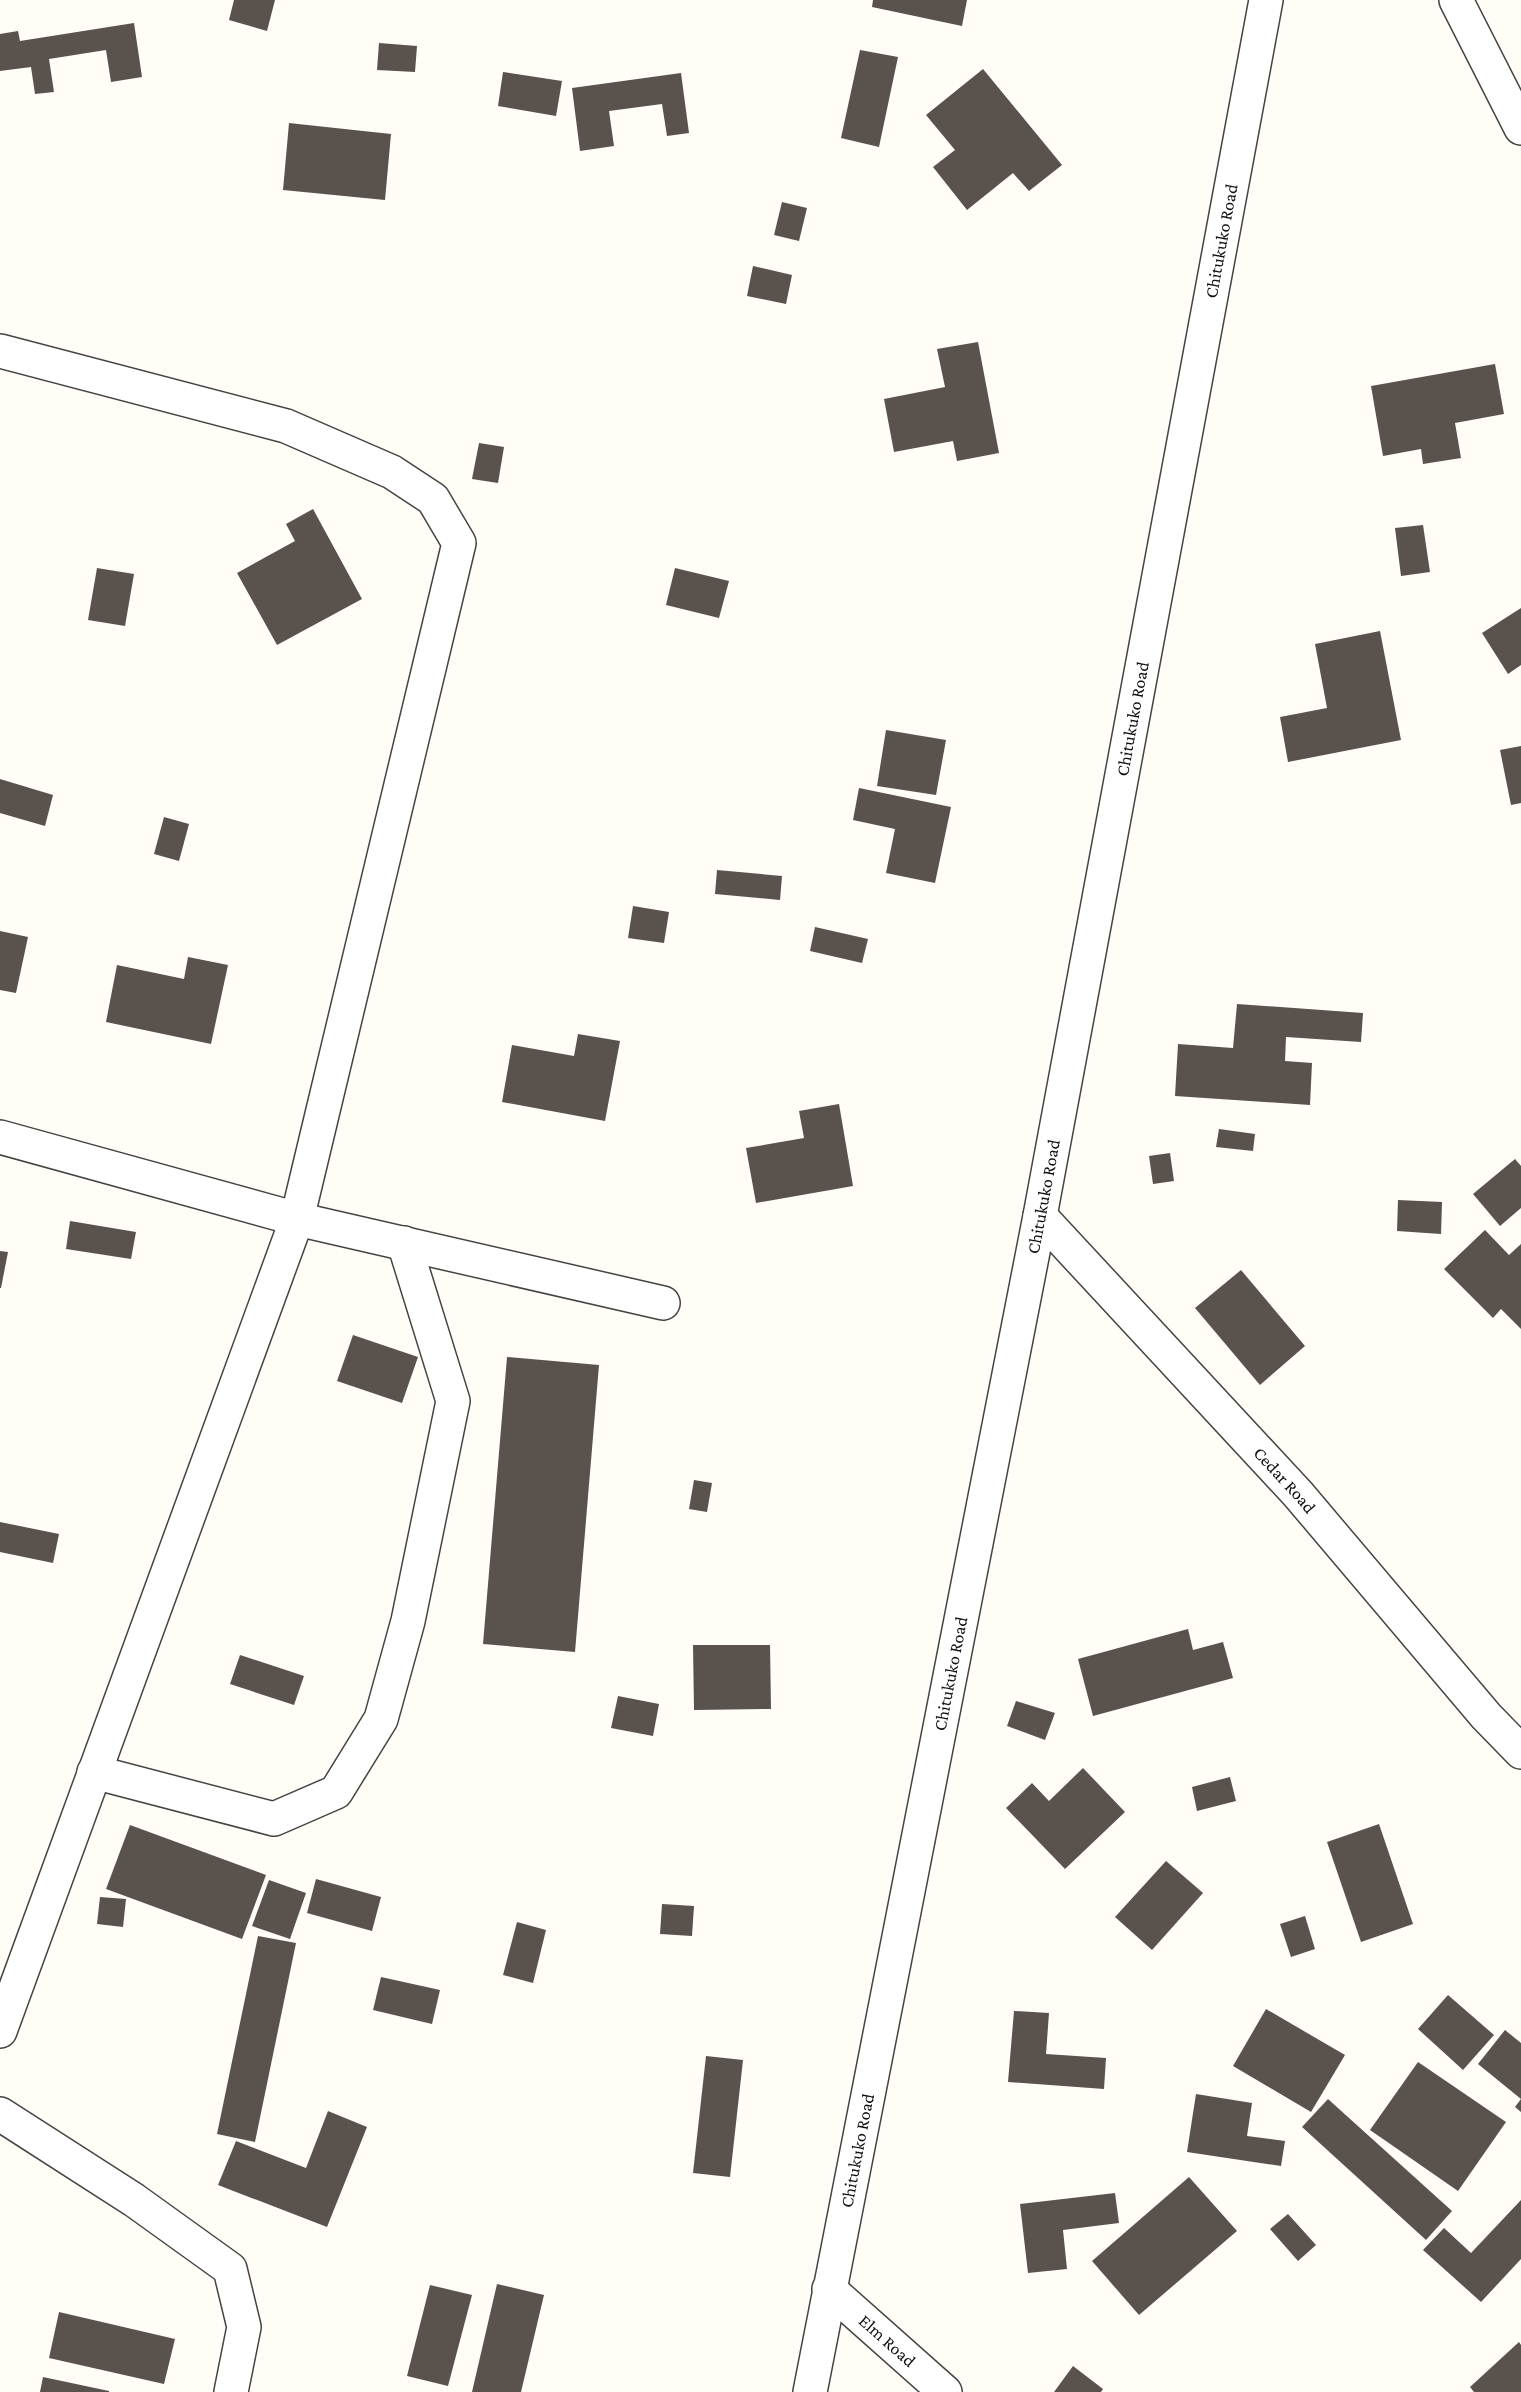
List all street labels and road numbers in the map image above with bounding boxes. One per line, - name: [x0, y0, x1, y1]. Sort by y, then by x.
- street label: Chitukuko Road: [1201, 182, 1242, 300]
- street label: Chitukuko Road: [1112, 659, 1153, 778]
- street label: Chitukuko Road: [1023, 1137, 1064, 1255]
- street label: Cedar Road: [1249, 1443, 1320, 1518]
- street label: Chitukuko Road: [930, 1614, 972, 1732]
- street label: Chitukuko Road: [836, 2091, 878, 2209]
- street label: Elm Road: [855, 2310, 920, 2371]

